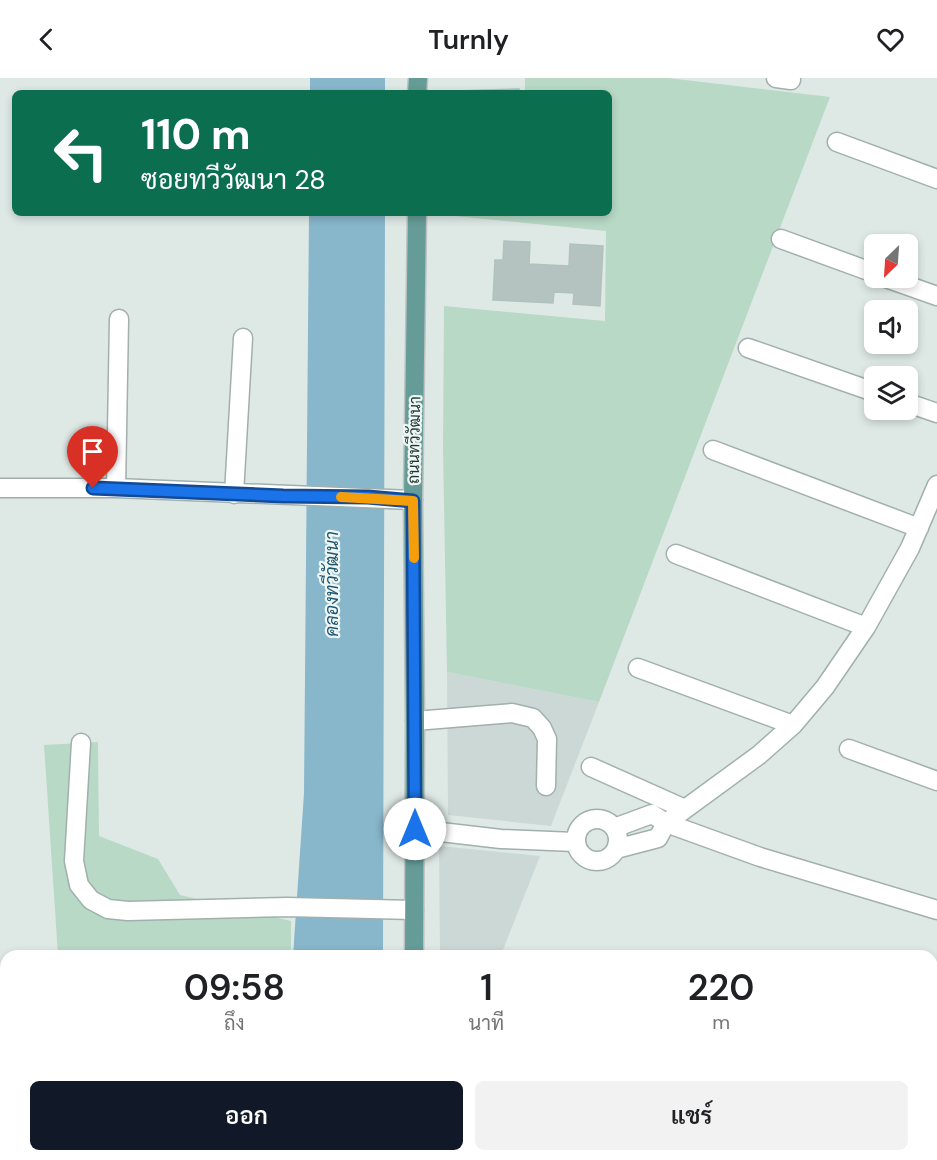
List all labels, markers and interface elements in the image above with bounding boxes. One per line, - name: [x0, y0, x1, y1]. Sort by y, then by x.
- text: Turnly: [428, 22, 509, 57]
- icon: back: [30, 23, 63, 56]
- icon: heart: [874, 23, 907, 56]
- text: 110 m: [141, 107, 251, 162]
- icon: left: [42, 114, 120, 192]
- text: ซอยทวีวัฒนา 28: [141, 162, 326, 197]
- north arrow: [864, 234, 918, 288]
- map controls: [864, 234, 918, 420]
- button: sound: [864, 300, 918, 354]
- button: layers: [864, 366, 918, 420]
- street label: ถนนทวีวัฒนา: [402, 396, 425, 484]
- pin: [67, 426, 118, 488]
- icon: arrive: [76, 435, 109, 468]
- water label: คลองทวีวัฒนา: [319, 531, 344, 637]
- position arrow: [383, 797, 447, 861]
- text: 09:58: [184, 964, 285, 1011]
- text: 1: [480, 964, 493, 1011]
- text: 220: [688, 964, 754, 1011]
- text: m: [712, 1009, 730, 1035]
- text: ถึง: [224, 1010, 245, 1036]
- text: นาที: [469, 1010, 504, 1036]
- button: ออก: [30, 1081, 463, 1150]
- button: แชร์: [475, 1081, 908, 1150]

